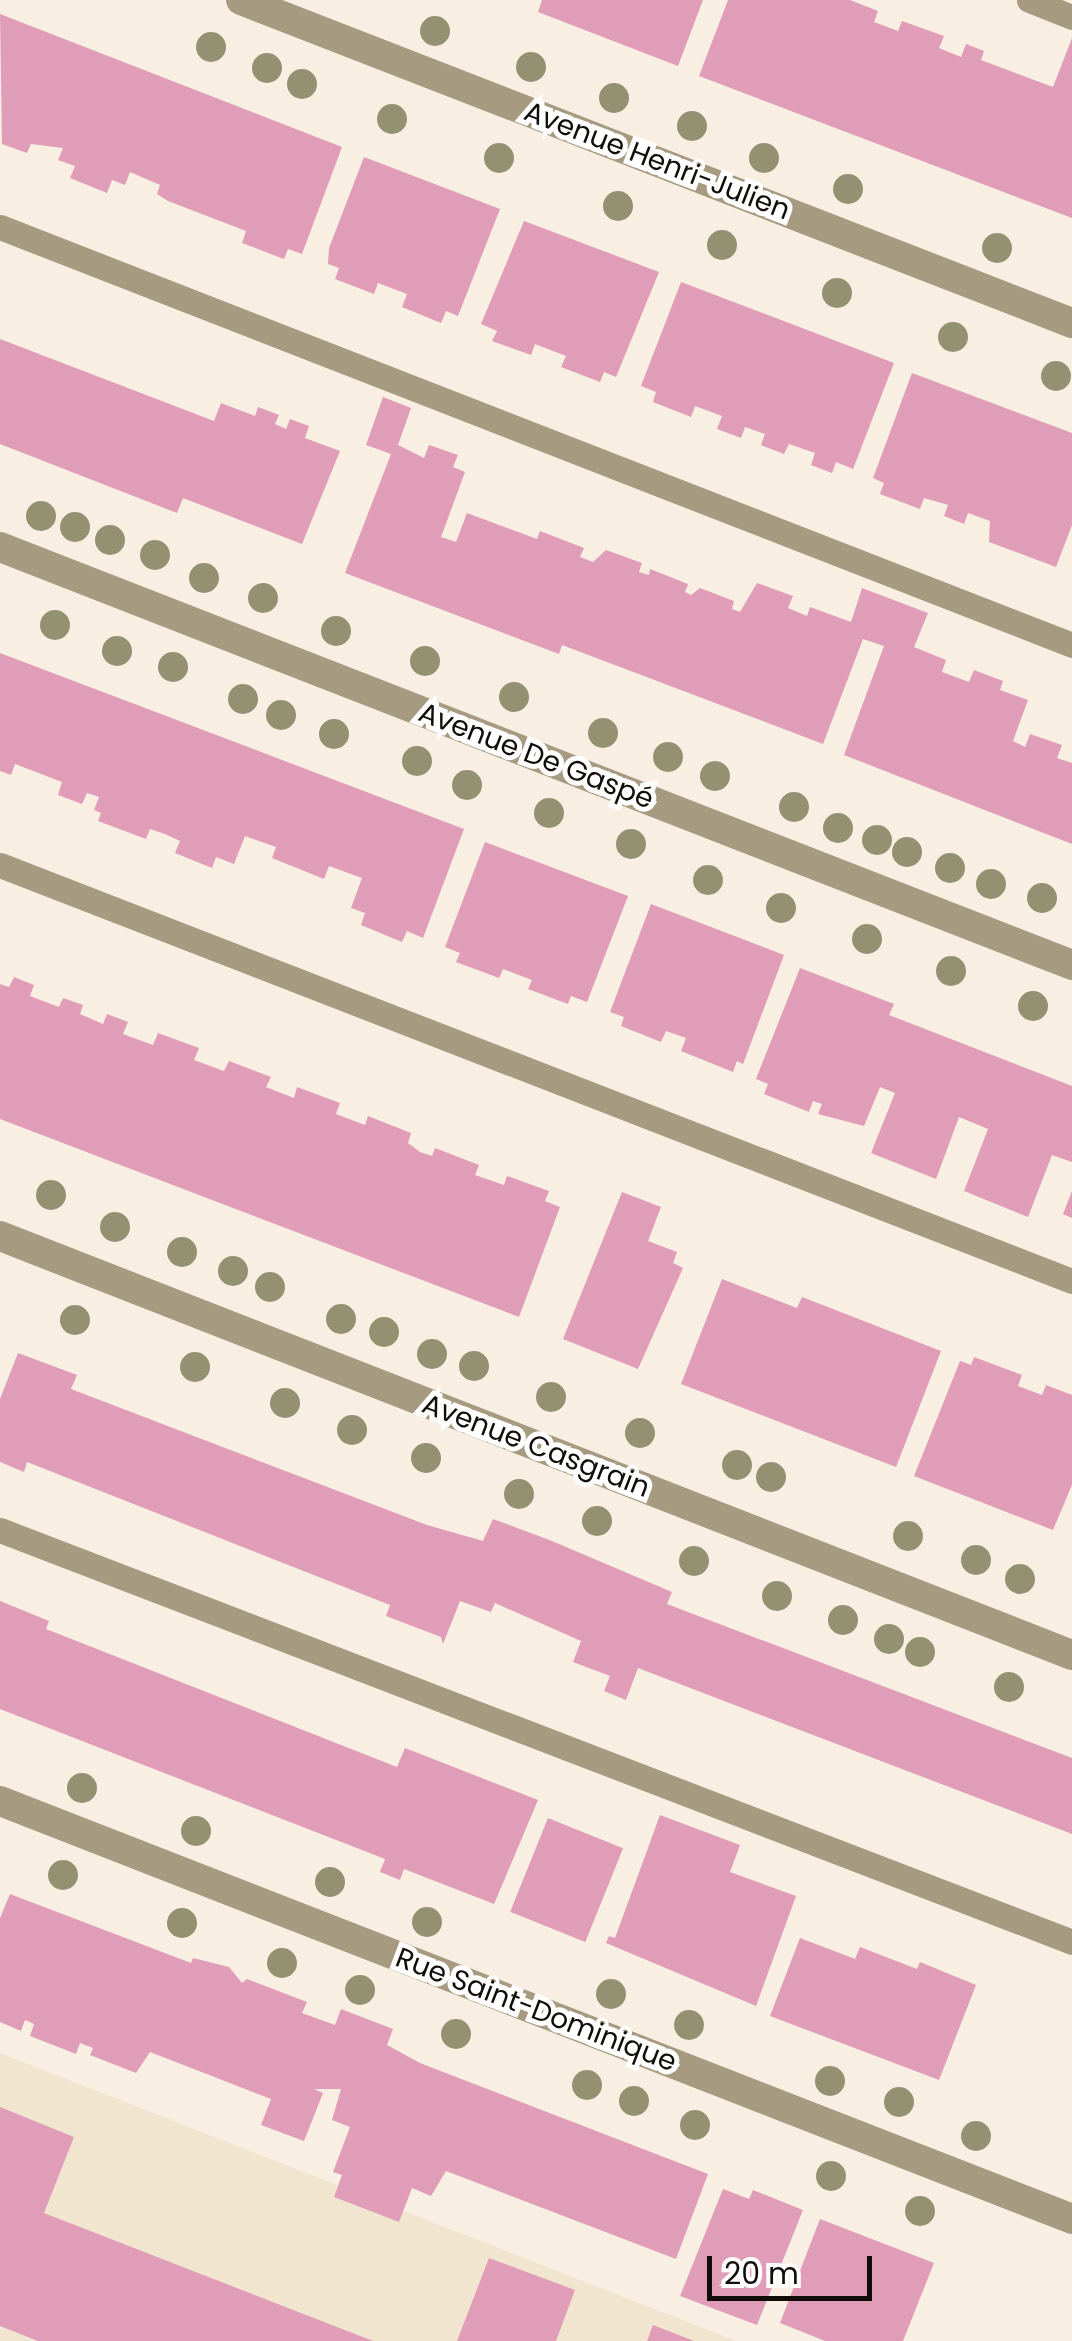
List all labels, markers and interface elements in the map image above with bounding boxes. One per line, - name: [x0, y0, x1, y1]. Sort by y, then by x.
- street label: Avenue Henri-Julien: [519, 95, 795, 227]
- street label: Avenue De Gaspé: [414, 696, 658, 816]
- street label: Avenue Casgrain: [418, 1387, 654, 1505]
- street label: Rue Saint-Dominique: [391, 1941, 681, 2079]
- scale bar: [712, 2236, 877, 2298]
- text: 20 m: [724, 2252, 799, 2295]

